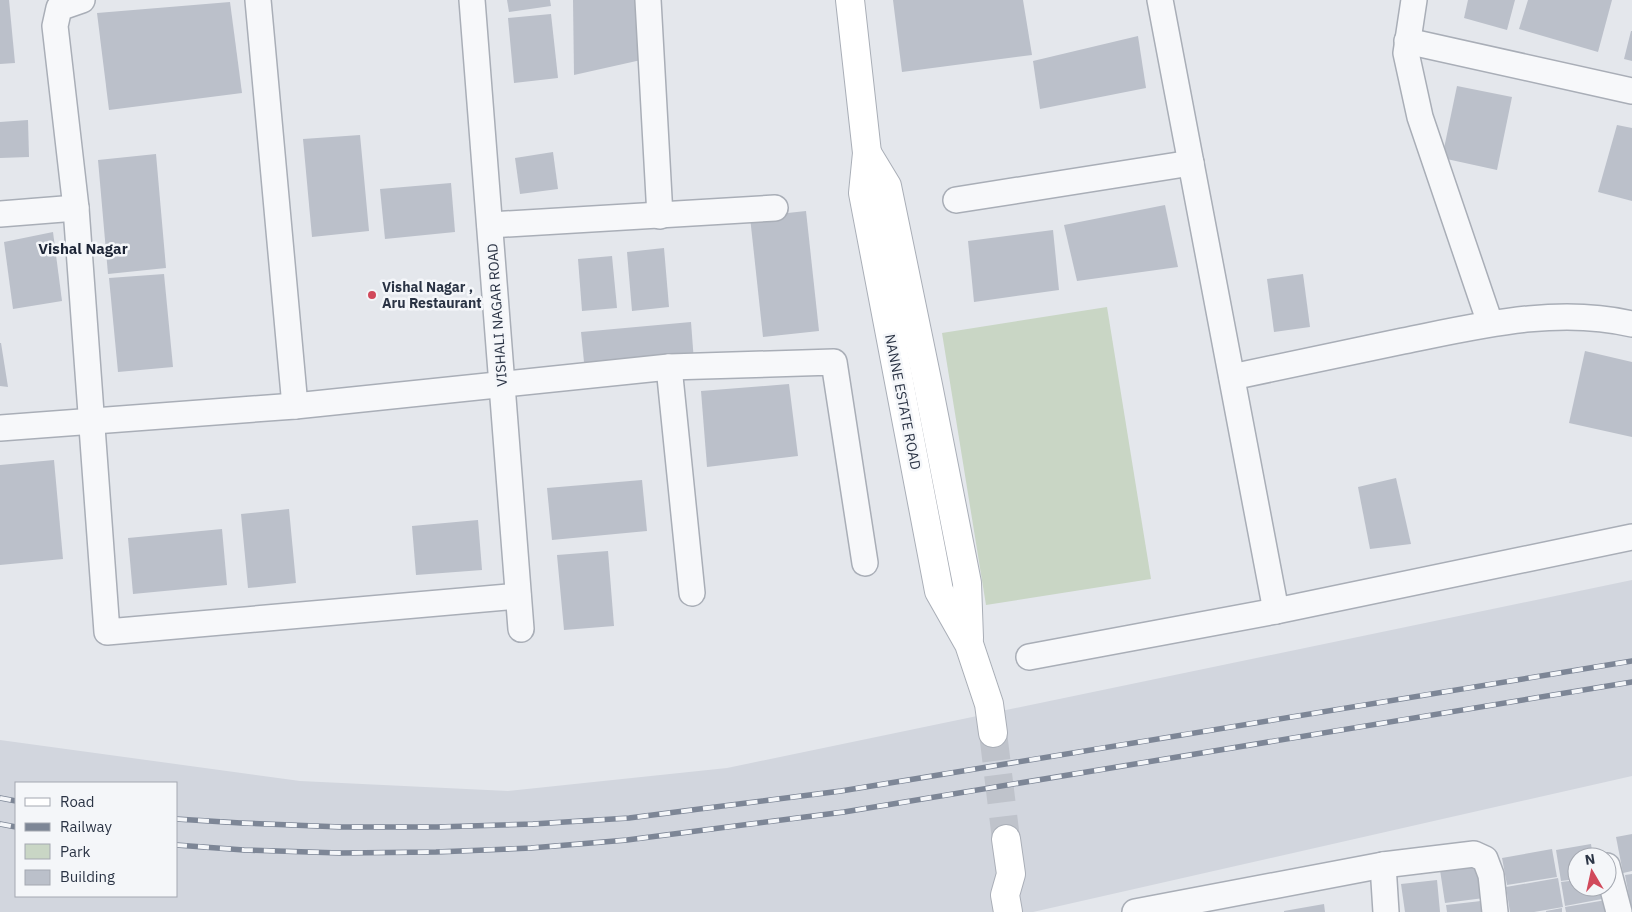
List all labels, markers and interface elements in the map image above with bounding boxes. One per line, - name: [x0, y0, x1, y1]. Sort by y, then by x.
- district label: Vishal Nagar: [38, 239, 128, 258]
- street label: VISHALI NAGAR ROAD: [483, 243, 511, 387]
- place label: Vishal Nagar , Aru Restaurant: [382, 278, 482, 312]
- marker: Vishal Nagar , Aru Restaurant: [366, 289, 378, 301]
- street label: NANNE ESTATE ROAD: [881, 333, 925, 471]
- legend: [15, 782, 178, 897]
- text: Road: [60, 792, 95, 811]
- text: Railway: [60, 817, 113, 836]
- text: Park: [60, 842, 90, 861]
- north arrow: [1567, 847, 1617, 897]
- text: N: [1584, 849, 1596, 869]
- text: Building: [60, 867, 115, 886]

